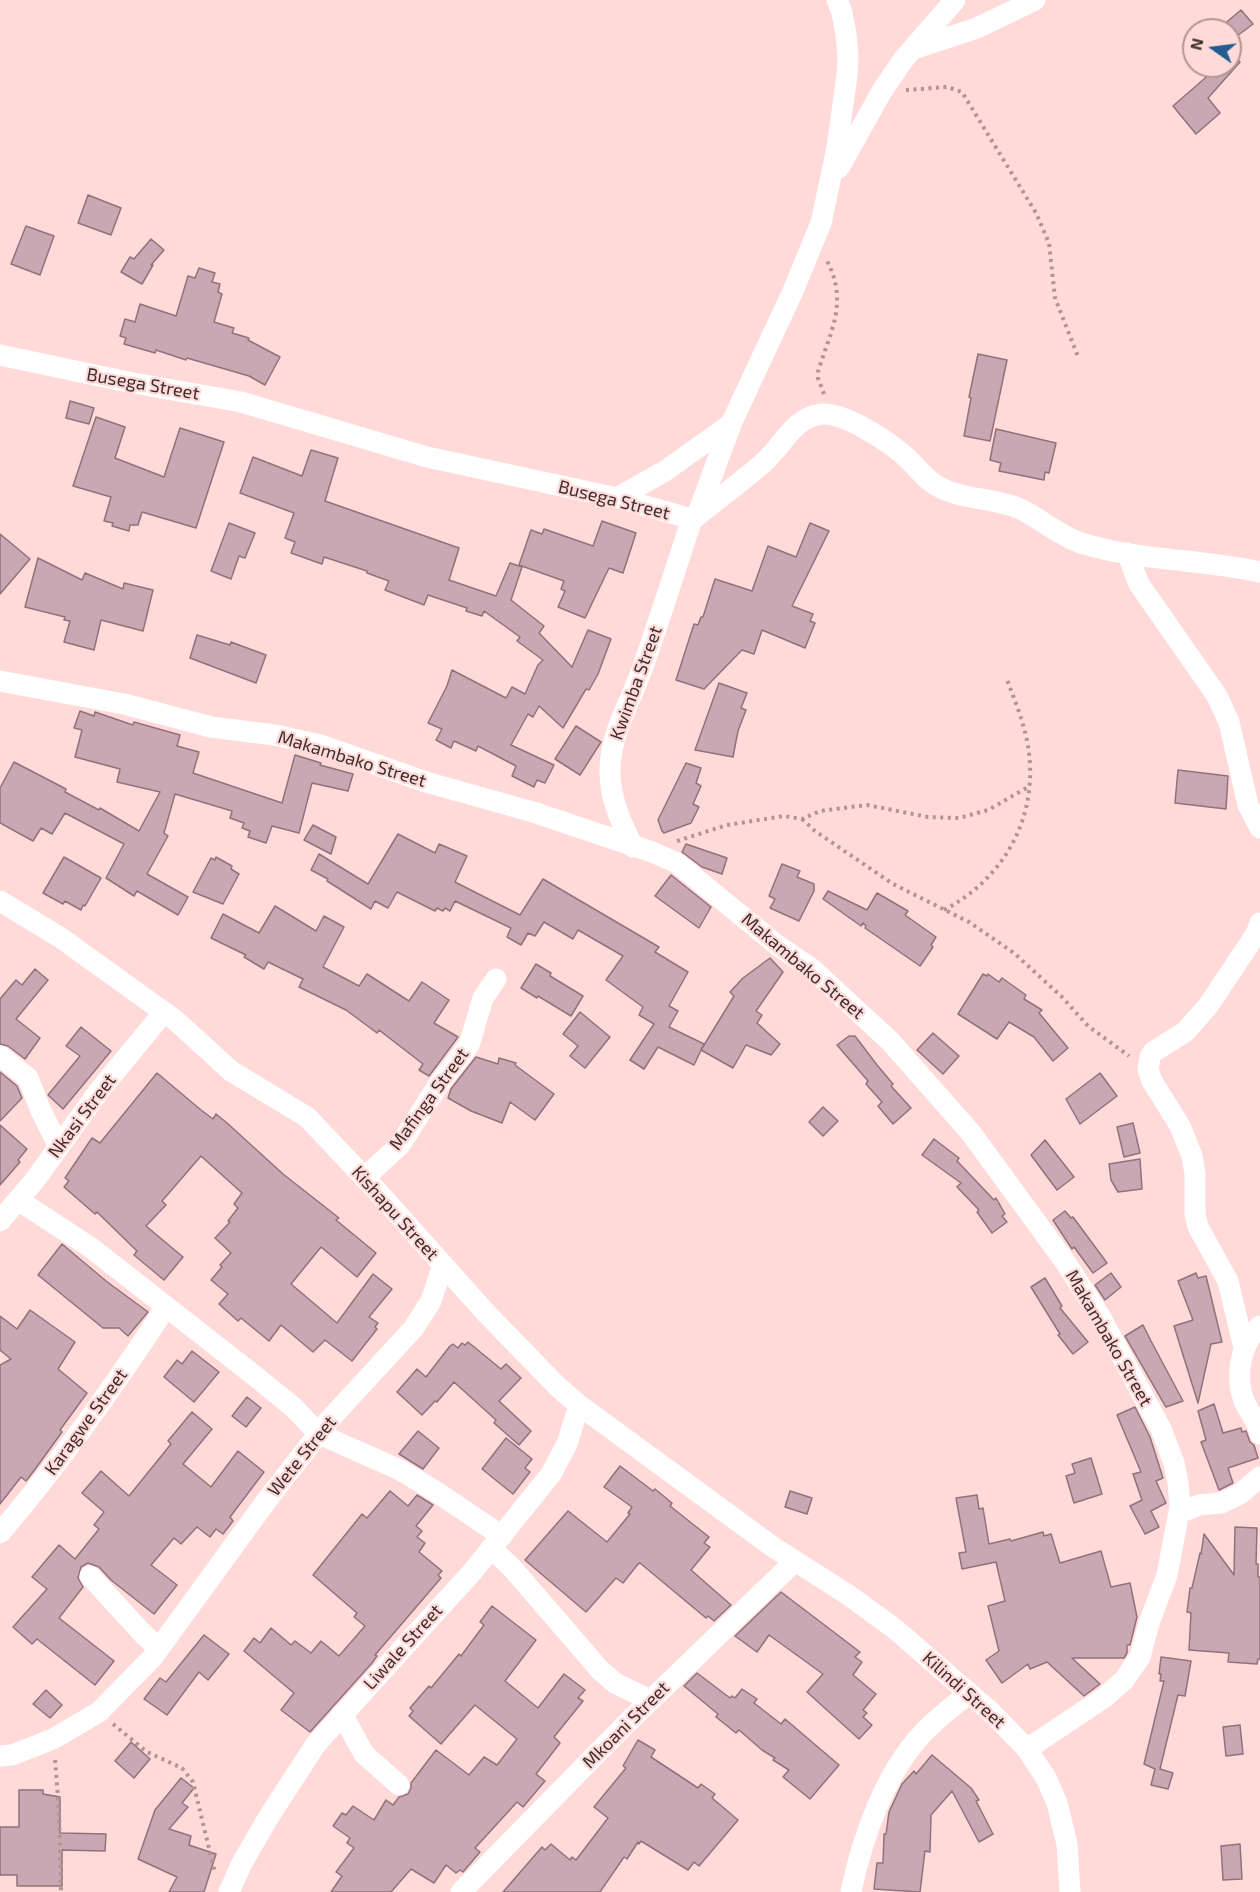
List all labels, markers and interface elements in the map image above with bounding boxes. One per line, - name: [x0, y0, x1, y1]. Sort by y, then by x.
- north arrow: [1182, 18, 1242, 78]
- text: N: [1185, 36, 1207, 52]
- street label: Busega Street: [85, 363, 201, 405]
- street label: Busega Street: [556, 476, 672, 524]
- street label: Kwimba Street: [605, 623, 667, 743]
- street label: Makambako Street: [275, 726, 429, 792]
- street label: Makambako Street: [737, 908, 869, 1024]
- street label: Mafinga Street: [385, 1044, 473, 1154]
- street label: Nkasi Street: [43, 1070, 121, 1162]
- street label: Kishapu Street: [347, 1161, 443, 1265]
- street label: Makambako Street: [1061, 1266, 1157, 1410]
- street label: Karagwe Street: [40, 1365, 132, 1479]
- street label: Wete Street: [263, 1412, 341, 1500]
- street label: Liwale Street: [359, 1600, 447, 1694]
- street label: Kilindi Street: [918, 1647, 1010, 1733]
- street label: Mkoani Street: [578, 1677, 674, 1773]

